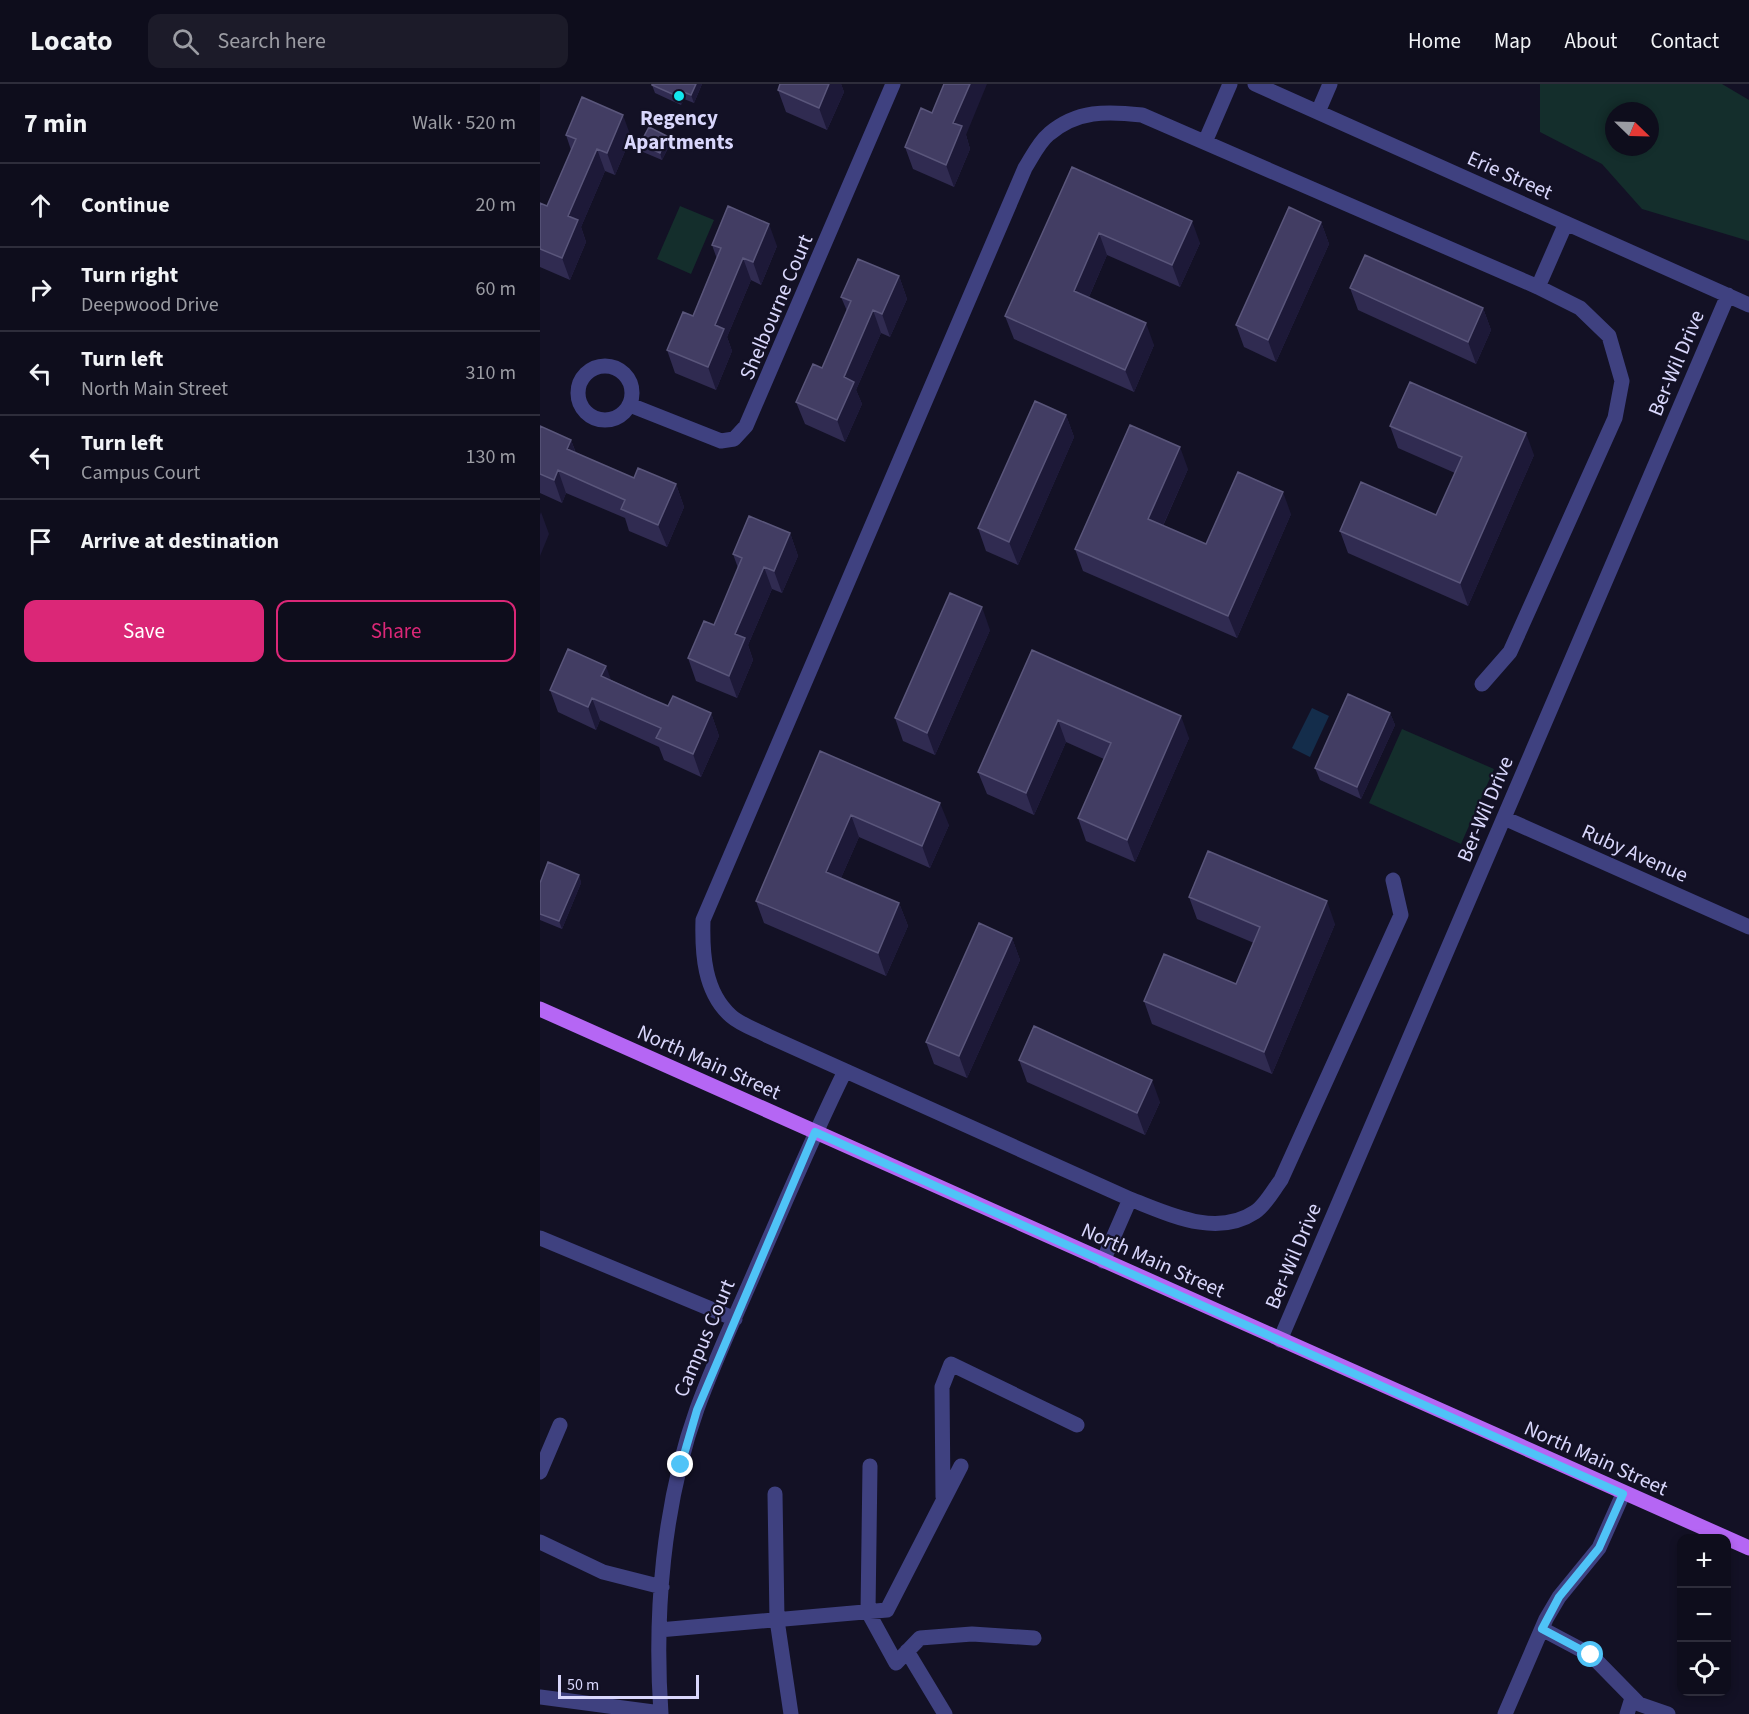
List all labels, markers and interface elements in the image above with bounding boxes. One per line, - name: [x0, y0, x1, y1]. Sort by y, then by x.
- search box: [148, 14, 568, 68]
- text: Locato: [30, 21, 112, 61]
- icon: search: [169, 25, 202, 58]
- text: Search here: [217, 25, 326, 57]
- text: Home: [1408, 26, 1461, 56]
- text: Map: [1494, 26, 1532, 56]
- text: About: [1565, 26, 1617, 56]
- text: Contact: [1650, 26, 1719, 56]
- marker: Regency Apartments: [672, 89, 686, 103]
- north arrow: [1605, 102, 1659, 156]
- place label: Regency Apartments: [623, 103, 734, 157]
- text: 7 min: [24, 105, 87, 142]
- text: Walk · 520 m: [412, 109, 516, 137]
- street label: Erie Street: [1462, 143, 1558, 207]
- icon: ahead: [24, 189, 57, 222]
- text: Continue: [81, 189, 170, 221]
- text: 20 m: [476, 191, 516, 219]
- street label: Shelbourne Court: [732, 230, 820, 384]
- text: Turn right: [81, 259, 178, 291]
- icon: right: [24, 273, 57, 306]
- text: 60 m: [476, 275, 516, 303]
- text: Deepwood Drive: [81, 291, 219, 319]
- street label: Ber-Wil Drive: [1640, 305, 1712, 421]
- text: Turn left: [81, 343, 163, 375]
- icon: left: [24, 357, 57, 390]
- text: 310 m: [466, 359, 516, 387]
- text: North Main Street: [81, 375, 228, 403]
- text: Turn left: [81, 427, 163, 459]
- icon: left: [24, 441, 57, 474]
- text: 130 m: [466, 443, 516, 471]
- text: Campus Court: [81, 459, 200, 487]
- icon: arrive: [24, 525, 57, 558]
- text: Arrive at destination: [81, 525, 279, 557]
- button: Save: [24, 600, 264, 662]
- button: Share: [276, 600, 516, 662]
- street label: Ber-Wil Drive: [1449, 751, 1521, 867]
- street label: Ruby Avenue: [1577, 816, 1693, 890]
- street label: North Main Street: [632, 1017, 786, 1107]
- street label: Ber-Wil Drive: [1257, 1198, 1329, 1314]
- street label: North Main Street: [1076, 1215, 1230, 1305]
- street label: Campus Court: [666, 1274, 742, 1402]
- street label: North Main Street: [1519, 1413, 1673, 1503]
- route end: [667, 1451, 693, 1477]
- map controls: [1677, 1534, 1731, 1696]
- button: +: [1677, 1534, 1731, 1588]
- button: −: [1677, 1588, 1731, 1642]
- route start: [1577, 1641, 1603, 1667]
- button: locate: [1677, 1642, 1731, 1696]
- scale bar: [558, 1672, 699, 1700]
- text: 50 m: [567, 1674, 599, 1696]

